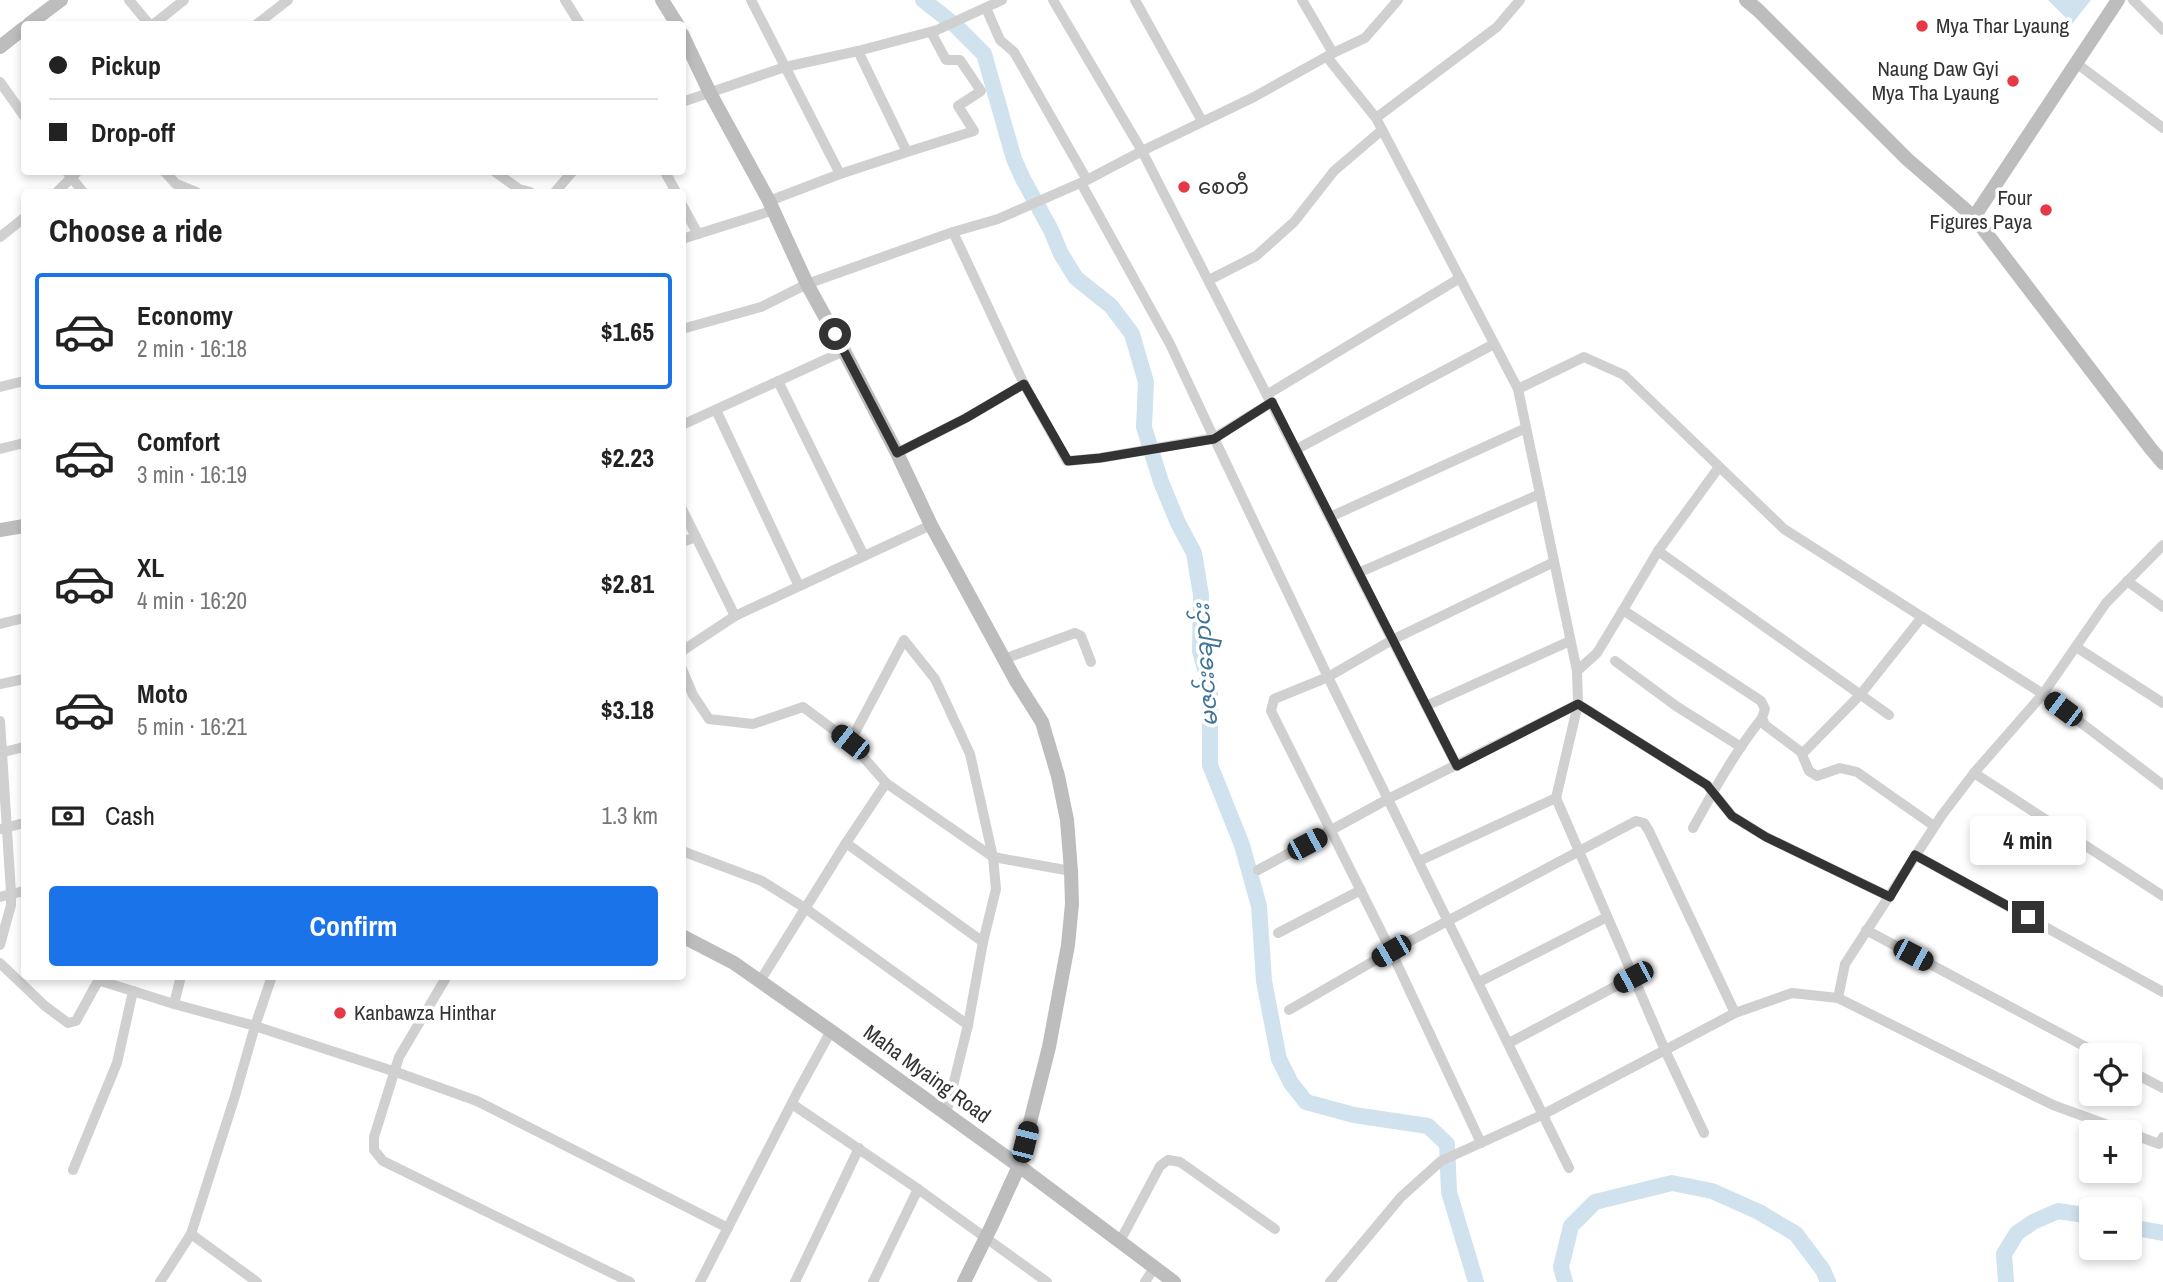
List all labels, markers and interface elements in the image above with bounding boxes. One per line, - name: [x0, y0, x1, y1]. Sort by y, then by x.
- place label: Mya Thar Lyaung: [1936, 11, 2070, 40]
- marker: Mya Thar Lyaung: [1914, 18, 1930, 34]
- text: Pickup: [91, 48, 161, 83]
- place label: Naung Daw Gyi Mya Tha Lyaung: [1872, 54, 1999, 107]
- marker: Naung Daw Gyi Mya Tha Lyaung: [2005, 73, 2021, 89]
- text: Drop-off: [91, 115, 175, 150]
- place label: စေတီ: [1198, 171, 1249, 201]
- marker: စေတီ: [1176, 179, 1192, 195]
- place label: Four Figures Paya: [1930, 183, 2032, 236]
- marker: Four Figures Paya: [2038, 202, 2054, 218]
- text: Choose a ride: [49, 209, 223, 252]
- text: Economy: [137, 298, 233, 333]
- icon: car: [53, 300, 116, 363]
- text: $1.65: [601, 314, 654, 349]
- route start: [819, 318, 851, 350]
- text: 2 min · 16:18: [137, 333, 247, 364]
- text: Comfort: [137, 424, 220, 459]
- icon: car: [53, 426, 116, 489]
- text: $2.23: [601, 440, 654, 475]
- text: 3 min · 16:19: [137, 459, 247, 490]
- text: XL: [137, 550, 164, 585]
- icon: car: [53, 552, 116, 615]
- text: $2.81: [601, 566, 654, 601]
- text: 4 min · 16:20: [137, 585, 247, 616]
- water label: မဇင်းချောင်း: [1185, 600, 1228, 728]
- text: Moto: [137, 676, 188, 711]
- icon: car: [53, 678, 116, 741]
- car: [2040, 688, 2087, 730]
- text: $3.18: [601, 692, 654, 727]
- text: 5 min · 16:21: [137, 711, 247, 742]
- car: [827, 721, 874, 763]
- icon: cash: [49, 797, 87, 835]
- text: Cash: [105, 798, 155, 833]
- text: 1.3 km: [601, 800, 658, 831]
- callout: 4 min: [1970, 816, 2086, 864]
- car: [1284, 825, 1331, 863]
- text: 4 min: [2003, 825, 2053, 856]
- button: Confirm: [49, 886, 658, 966]
- route end: [2012, 901, 2044, 933]
- car: [1368, 931, 1415, 971]
- car: [1890, 936, 1937, 974]
- car: [1610, 958, 1657, 996]
- place label: Kanbawza Hinthar: [354, 998, 496, 1027]
- marker: Kanbawza Hinthar: [332, 1005, 348, 1021]
- street label: Maha Myaing Road: [858, 1018, 997, 1129]
- map controls: [2079, 1043, 2142, 1260]
- button: locate: [2079, 1043, 2142, 1106]
- car: [1010, 1119, 1041, 1165]
- button: +: [2079, 1120, 2142, 1183]
- button: −: [2079, 1197, 2142, 1260]

